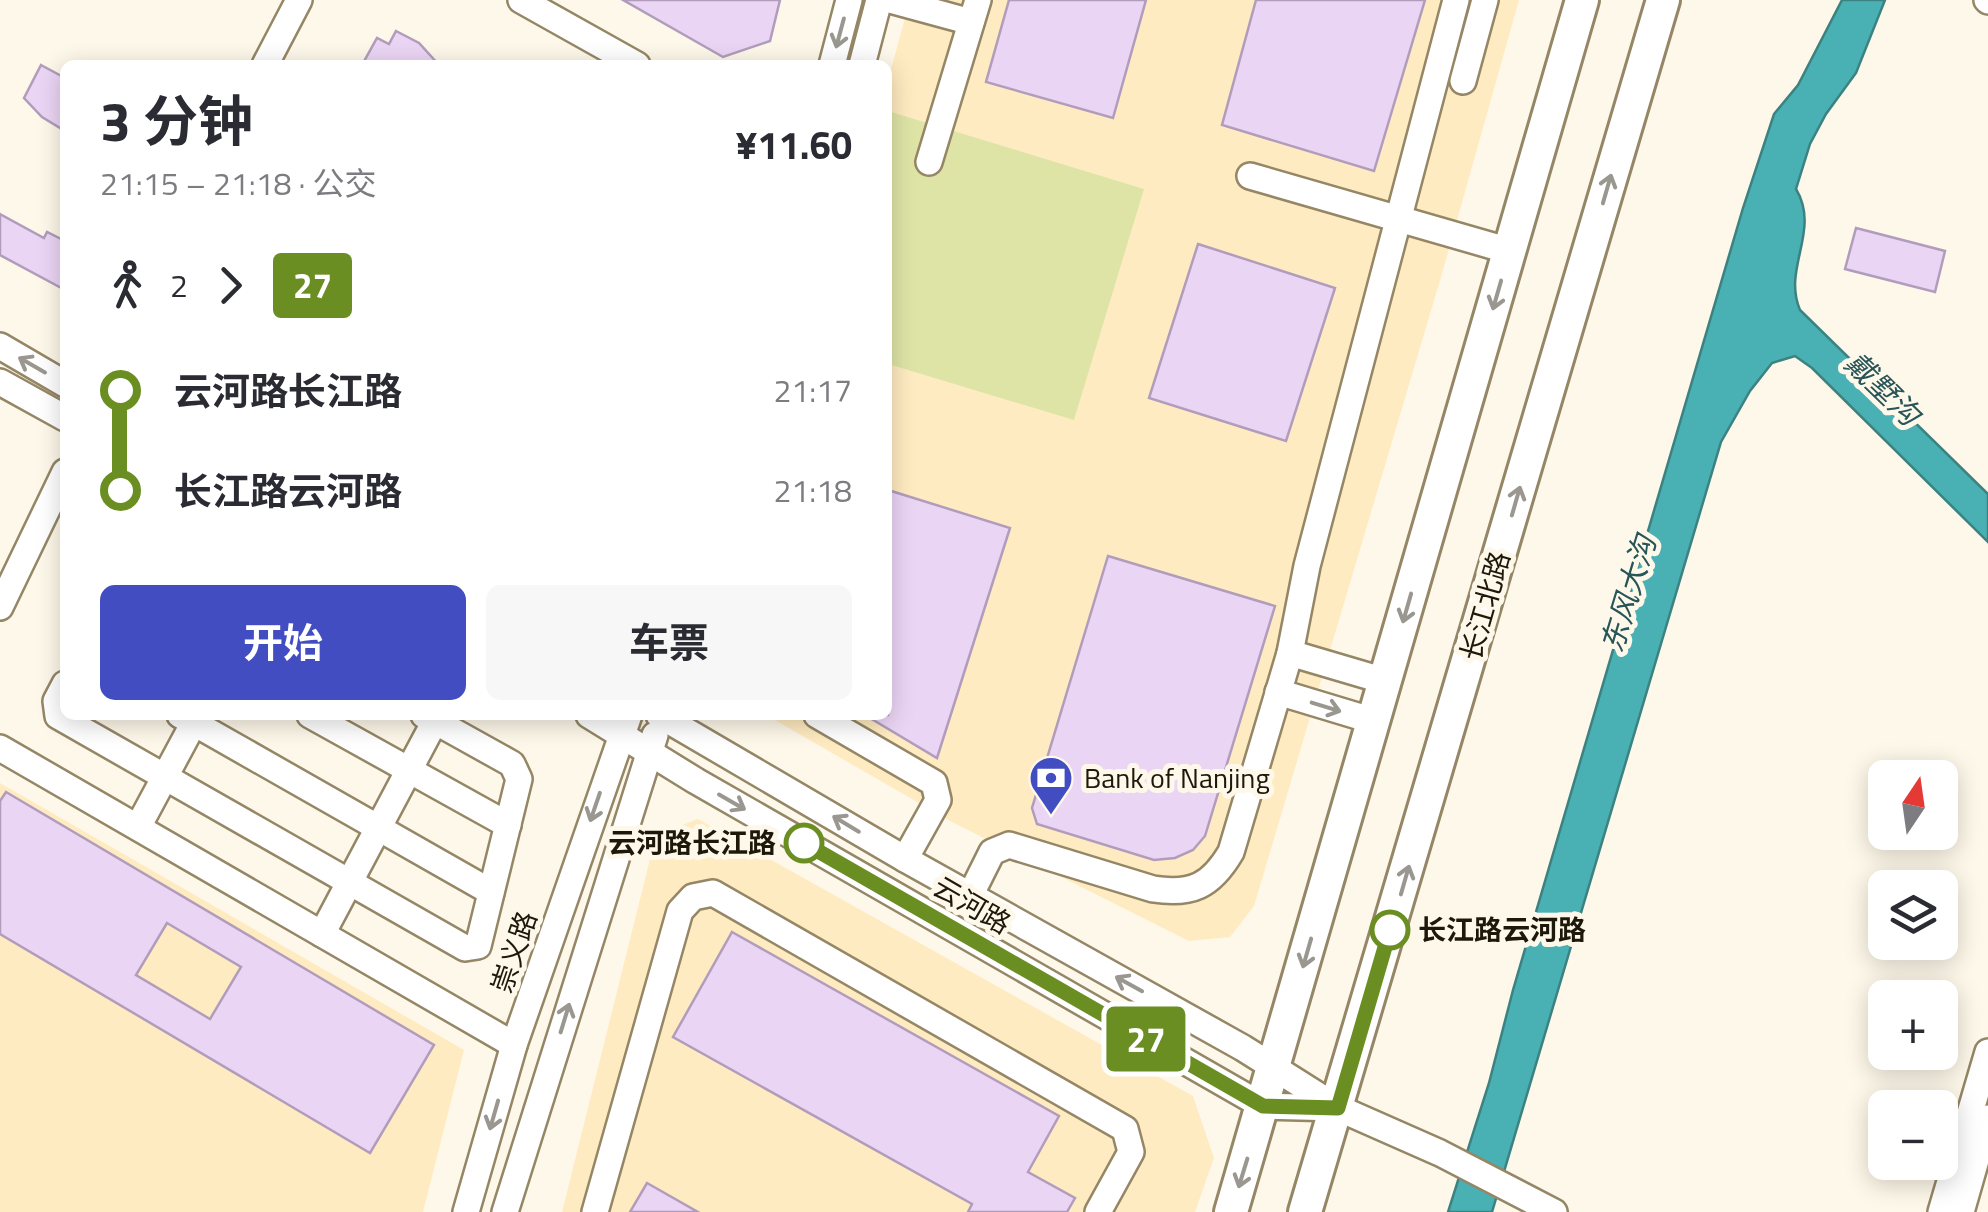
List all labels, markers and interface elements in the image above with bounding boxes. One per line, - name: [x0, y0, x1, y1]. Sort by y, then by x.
- one-way arrow: [830, 16, 849, 48]
- text: 3 分钟: [100, 79, 253, 162]
- text: ¥11.60: [736, 116, 852, 174]
- text: 21:15 – 21:18 · 公交: [100, 159, 377, 207]
- one-way arrow: [1599, 174, 1617, 206]
- icon: walk: [100, 258, 155, 313]
- icon: forward: [203, 258, 258, 313]
- text: 27: [293, 258, 332, 312]
- text: 2: [170, 261, 188, 309]
- one-way arrow: [1487, 279, 1505, 311]
- water label: 戴墅沟: [1834, 340, 1933, 438]
- one-way arrow: [19, 355, 47, 375]
- text: 云河路长江路: [174, 362, 402, 420]
- text: 21:17: [773, 366, 852, 414]
- text: 长江路云河路: [174, 462, 402, 520]
- text: 21:18: [773, 466, 852, 514]
- one-way arrow: [1508, 486, 1526, 517]
- water label: 东风大沟: [1589, 527, 1668, 658]
- street label: 长江北路: [1448, 546, 1521, 666]
- button: 开始: [100, 585, 466, 700]
- button: 车票: [486, 585, 852, 700]
- one-way arrow: [1397, 591, 1415, 623]
- one-way arrow: [1310, 699, 1341, 717]
- bank icon: Bank of Nanjing: [1028, 755, 1074, 816]
- place label: Bank of Nanjing: [1084, 756, 1270, 799]
- north arrow: [1868, 760, 1958, 850]
- map controls: [1868, 760, 1958, 1180]
- one-way arrow: [585, 790, 603, 821]
- one-way arrow: [717, 792, 746, 812]
- one-way arrow: [832, 814, 861, 834]
- place label: 云河路长江路: [608, 821, 776, 864]
- marker: 云河路长江路: [785, 824, 823, 862]
- street label: 云河路: [925, 865, 1019, 944]
- one-way arrow: [1397, 865, 1415, 897]
- button: layers: [1868, 870, 1958, 960]
- street label: 崇义路: [480, 905, 548, 999]
- place label: 长江路云河路: [1418, 908, 1586, 951]
- marker: 长江路云河路: [1371, 911, 1409, 949]
- one-way arrow: [1297, 937, 1315, 969]
- one-way arrow: [1114, 974, 1144, 994]
- button: +: [1868, 980, 1958, 1070]
- one-way arrow: [557, 1003, 575, 1035]
- line badge: 27: [1101, 1006, 1191, 1072]
- text: 27: [1126, 1012, 1166, 1066]
- button: −: [1868, 1090, 1958, 1180]
- one-way arrow: [484, 1099, 502, 1130]
- one-way arrow: [1233, 1157, 1251, 1189]

